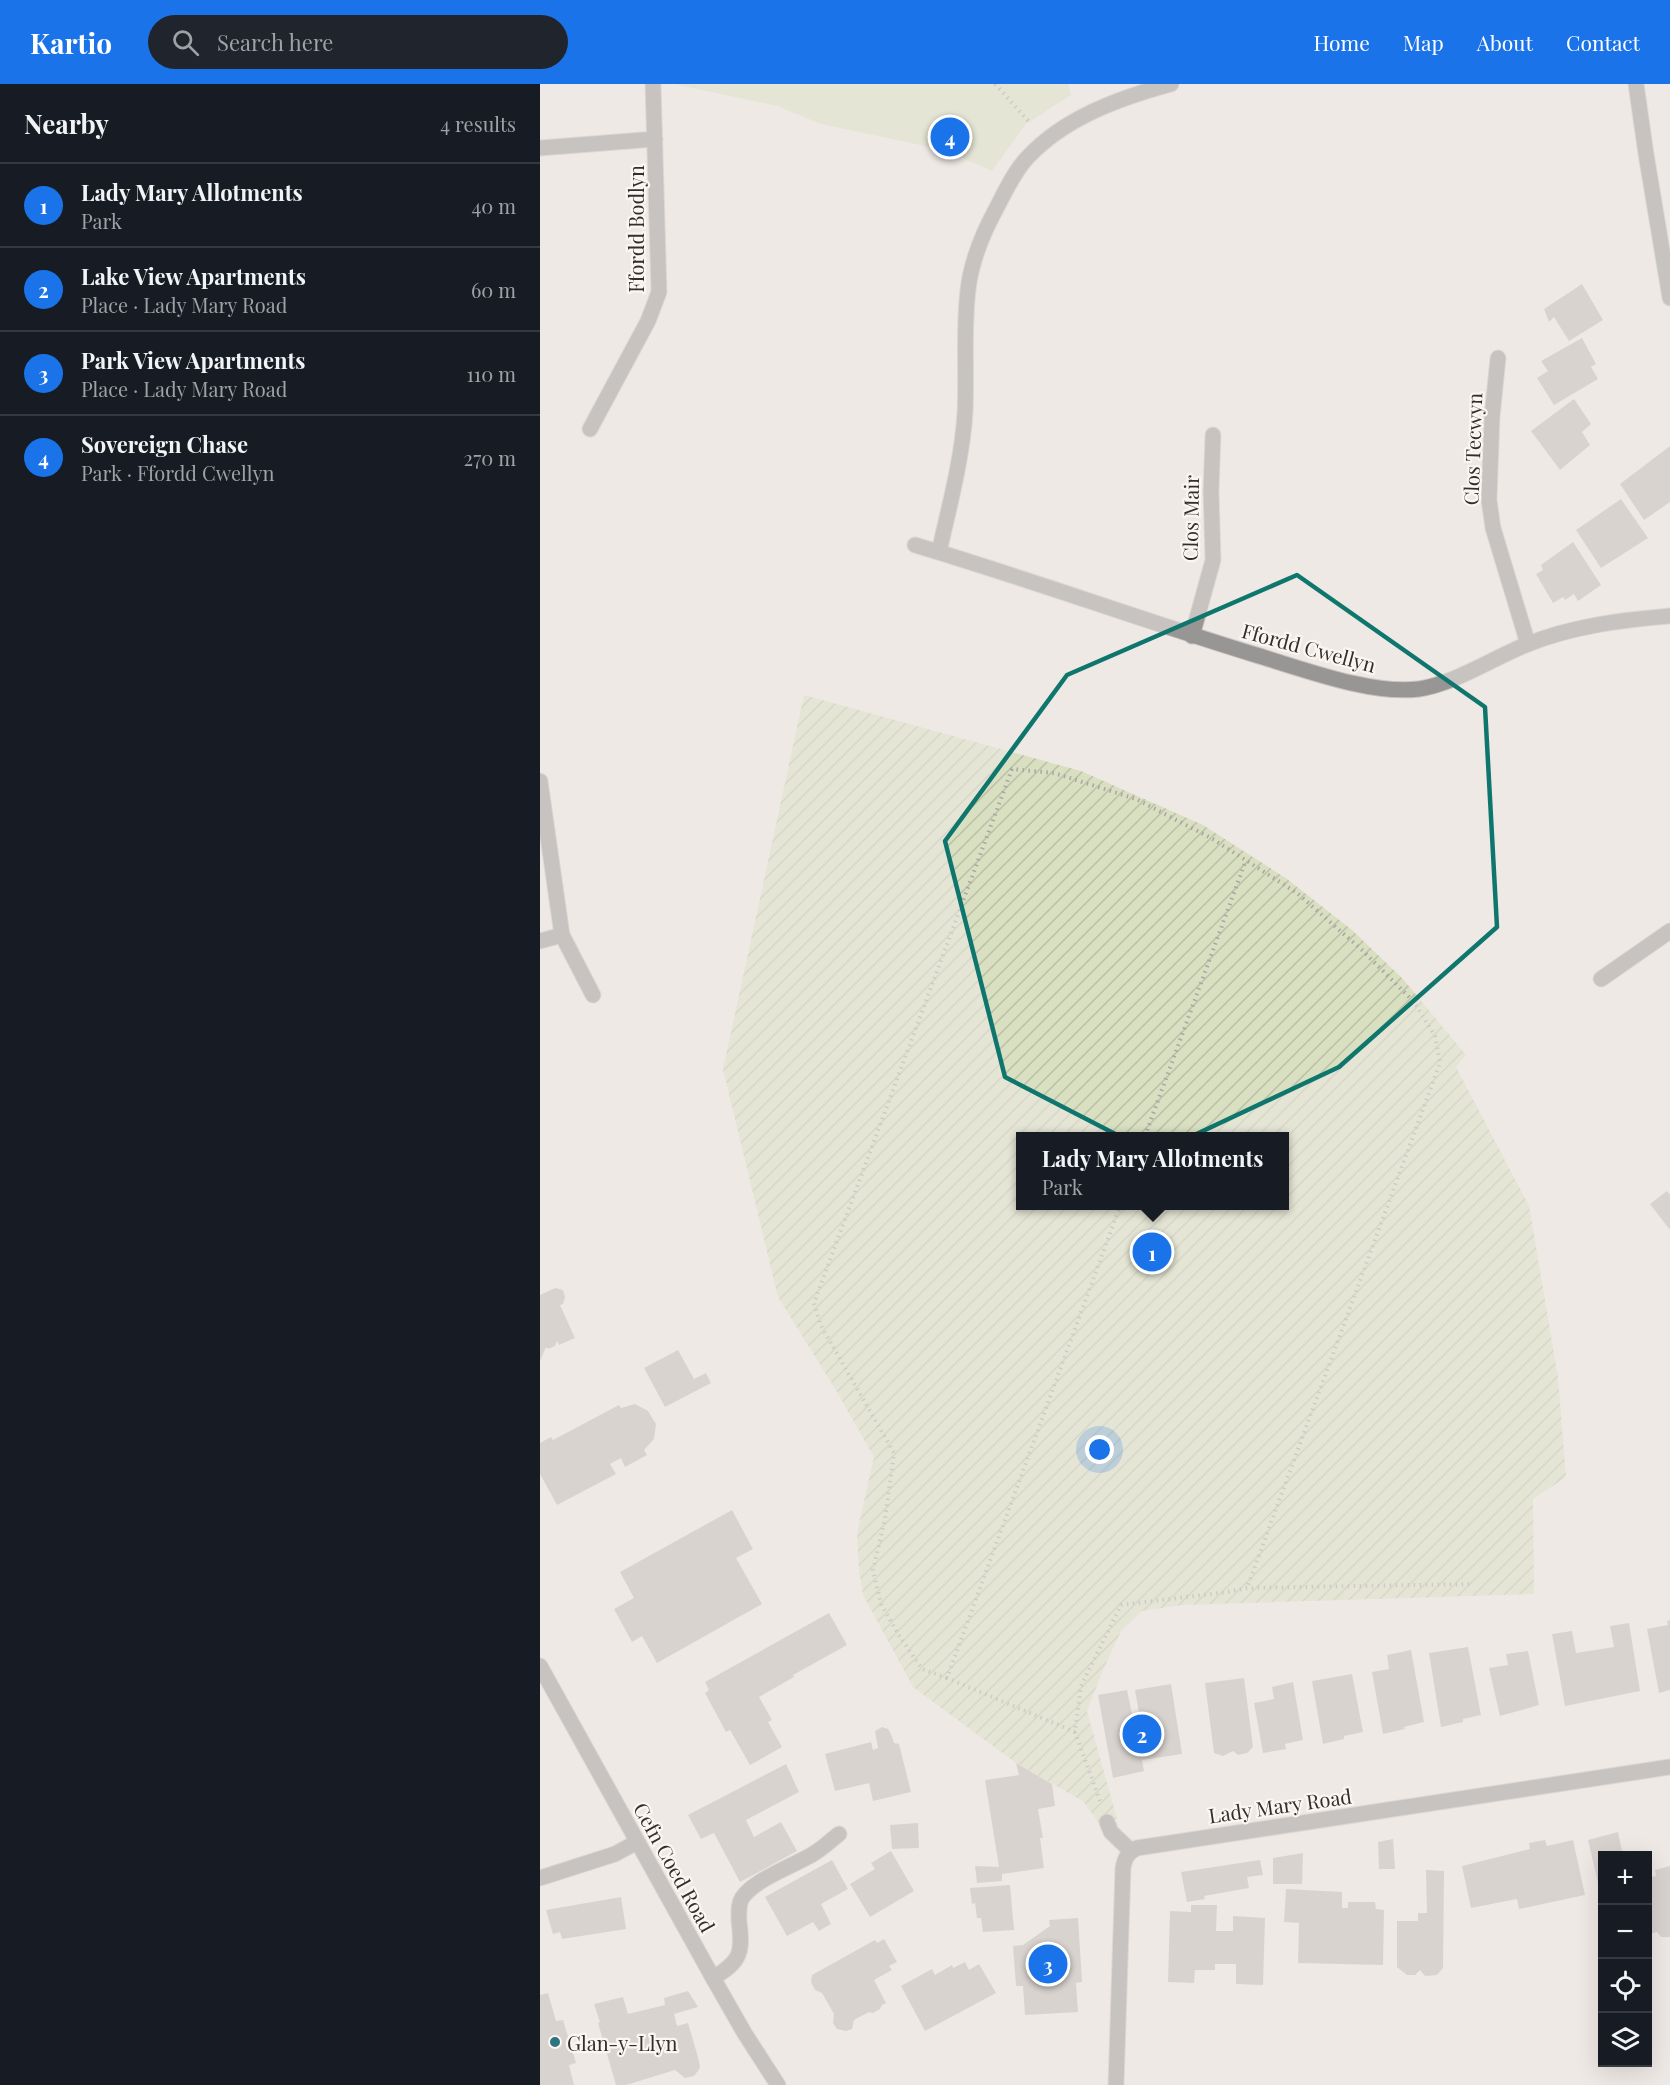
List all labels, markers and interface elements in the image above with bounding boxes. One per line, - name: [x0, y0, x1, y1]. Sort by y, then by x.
- search box: [148, 15, 568, 69]
- text: Kartio: [30, 24, 112, 61]
- icon: search: [169, 26, 202, 59]
- text: Search here: [217, 27, 333, 57]
- text: Home: [1314, 28, 1370, 56]
- text: Map: [1403, 28, 1444, 56]
- text: About: [1477, 28, 1533, 56]
- text: Contact: [1566, 28, 1640, 56]
- text: Nearby: [24, 106, 109, 141]
- text: 4 results: [440, 110, 516, 137]
- pin: 4: [930, 115, 970, 160]
- street label: Ffordd Bodlyn: [622, 165, 649, 293]
- text: Lady Mary Allotments: [81, 177, 303, 207]
- text: 1: [40, 192, 47, 219]
- text: 40 m: [471, 192, 516, 219]
- text: Park: [81, 207, 122, 234]
- text: Lake View Apartments: [81, 261, 306, 291]
- text: 2: [38, 276, 49, 303]
- text: 60 m: [471, 276, 516, 303]
- text: Place · Lady Mary Road: [81, 291, 287, 318]
- text: Park View Apartments: [81, 345, 305, 375]
- text: 3: [39, 360, 48, 387]
- text: 110 m: [466, 360, 516, 387]
- text: Place · Lady Mary Road: [81, 375, 287, 402]
- street label: Clos Tecwyn: [1457, 392, 1487, 506]
- text: Sovereign Chase: [81, 429, 248, 459]
- text: 4: [38, 444, 49, 471]
- text: 270 m: [464, 444, 516, 471]
- text: Park · Ffordd Cwellyn: [81, 459, 274, 486]
- street label: Clos Mair: [1176, 475, 1204, 561]
- street label: Ffordd Cwellyn: [1239, 616, 1379, 678]
- popup: [1016, 1132, 1289, 1210]
- text: Lady Mary Allotments: [1042, 1143, 1263, 1173]
- text: Park: [1042, 1173, 1083, 1200]
- pin: 1: [1132, 1230, 1172, 1274]
- your location: [1085, 1435, 1114, 1464]
- pin: 2: [1122, 1712, 1162, 1756]
- street label: Lady Mary Road: [1207, 1782, 1354, 1828]
- street label: Cefn Coed Road: [628, 1797, 722, 1937]
- map controls: [1598, 1851, 1652, 2067]
- button: +: [1598, 1851, 1652, 1905]
- button: −: [1598, 1905, 1652, 1959]
- pin: 3: [1028, 1942, 1068, 1986]
- button: locate: [1598, 1959, 1652, 2013]
- button: layers: [1598, 2013, 1652, 2067]
- place label: Glan-y-Llyn: [567, 2029, 678, 2056]
- marker: Glan-y-Llyn: [548, 2035, 562, 2049]

